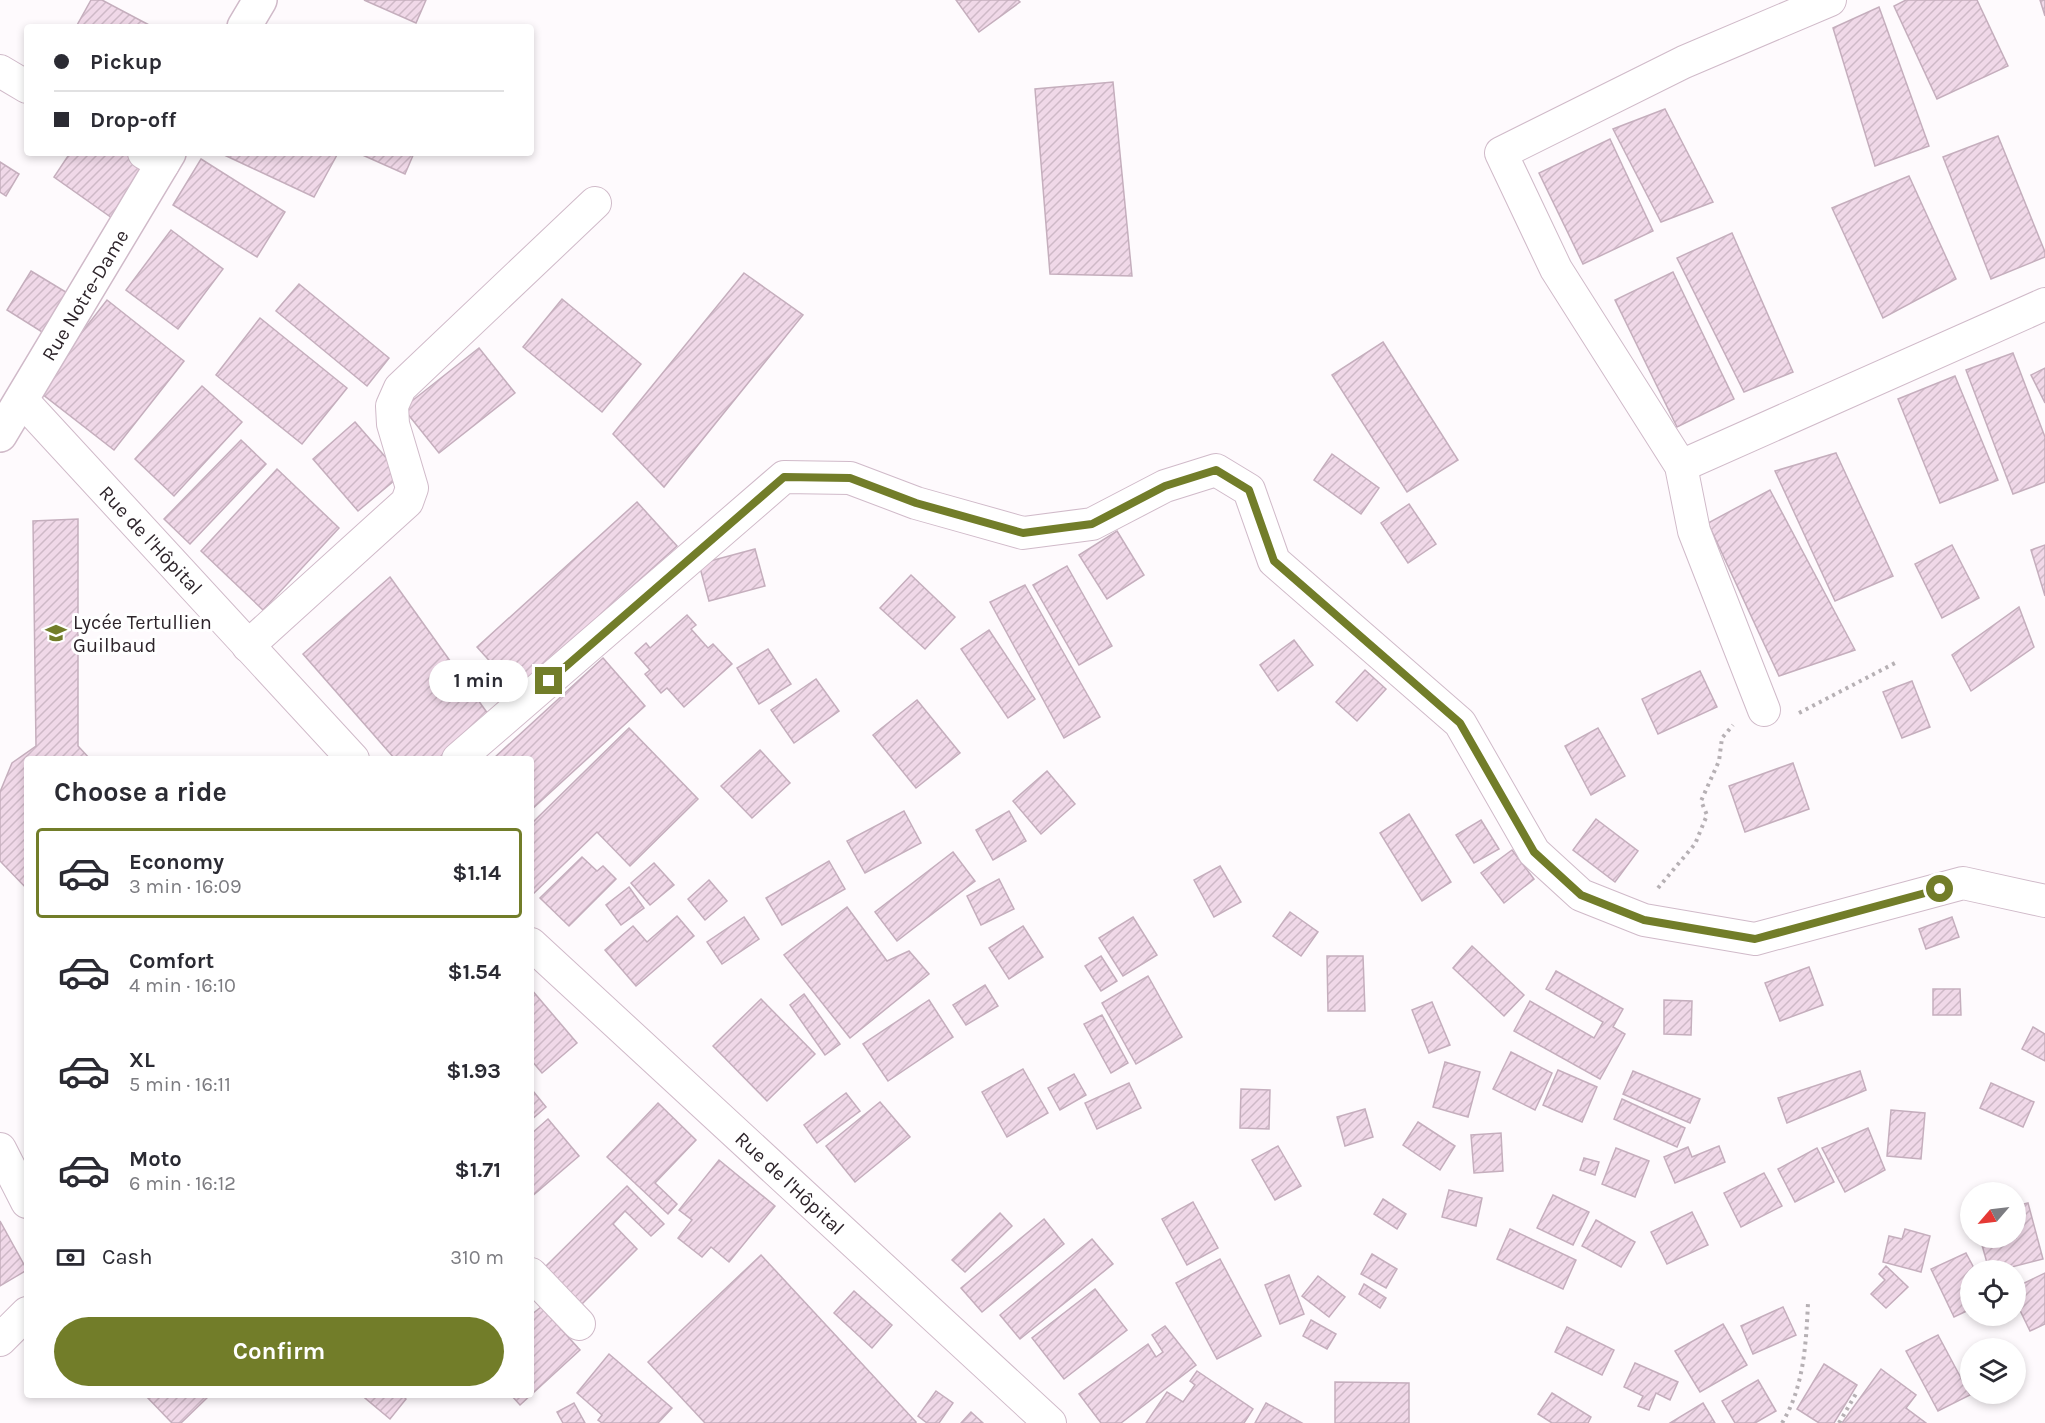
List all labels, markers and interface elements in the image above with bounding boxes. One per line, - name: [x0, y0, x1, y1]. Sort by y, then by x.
- text: Pickup: [90, 49, 162, 75]
- text: Drop-off: [90, 107, 176, 133]
- street label: Rue Notre-Dame: [37, 225, 134, 365]
- street label: Rue de l'Hôpital: [94, 481, 207, 600]
- place label: Lycée Tertullien Guilbaud: [73, 611, 212, 657]
- school or university icon: Lycée Tertullien Guilbaud: [44, 621, 68, 645]
- callout: 1 min: [429, 660, 528, 702]
- route end: [535, 667, 562, 694]
- text: 1 min: [453, 669, 504, 692]
- text: Choose a ride: [54, 776, 227, 808]
- icon: car: [57, 846, 111, 900]
- text: Economy: [129, 849, 224, 875]
- text: $1.14: [452, 860, 501, 886]
- text: 3 min · 16:09: [129, 875, 242, 898]
- route start: [1926, 875, 1953, 902]
- icon: car: [57, 945, 111, 999]
- text: Comfort: [129, 948, 214, 974]
- text: $1.54: [447, 959, 501, 985]
- text: 4 min · 16:10: [129, 974, 236, 997]
- icon: car: [57, 1044, 111, 1098]
- text: XL: [129, 1047, 155, 1073]
- text: $1.93: [446, 1058, 501, 1084]
- text: 5 min · 16:11: [129, 1073, 231, 1096]
- street label: Rue de l'Hôpital: [730, 1127, 849, 1240]
- icon: car: [57, 1143, 111, 1197]
- text: Moto: [129, 1146, 182, 1172]
- text: $1.71: [454, 1157, 501, 1183]
- text: 6 min · 16:12: [129, 1172, 236, 1195]
- north arrow: [1960, 1182, 2026, 1248]
- map controls: [1960, 1182, 2026, 1404]
- icon: cash: [54, 1241, 87, 1274]
- text: Cash: [102, 1244, 152, 1270]
- text: 310 m: [450, 1246, 504, 1269]
- button: locate: [1960, 1260, 2026, 1326]
- button: Confirm: [54, 1317, 504, 1386]
- button: layers: [1960, 1338, 2026, 1404]

